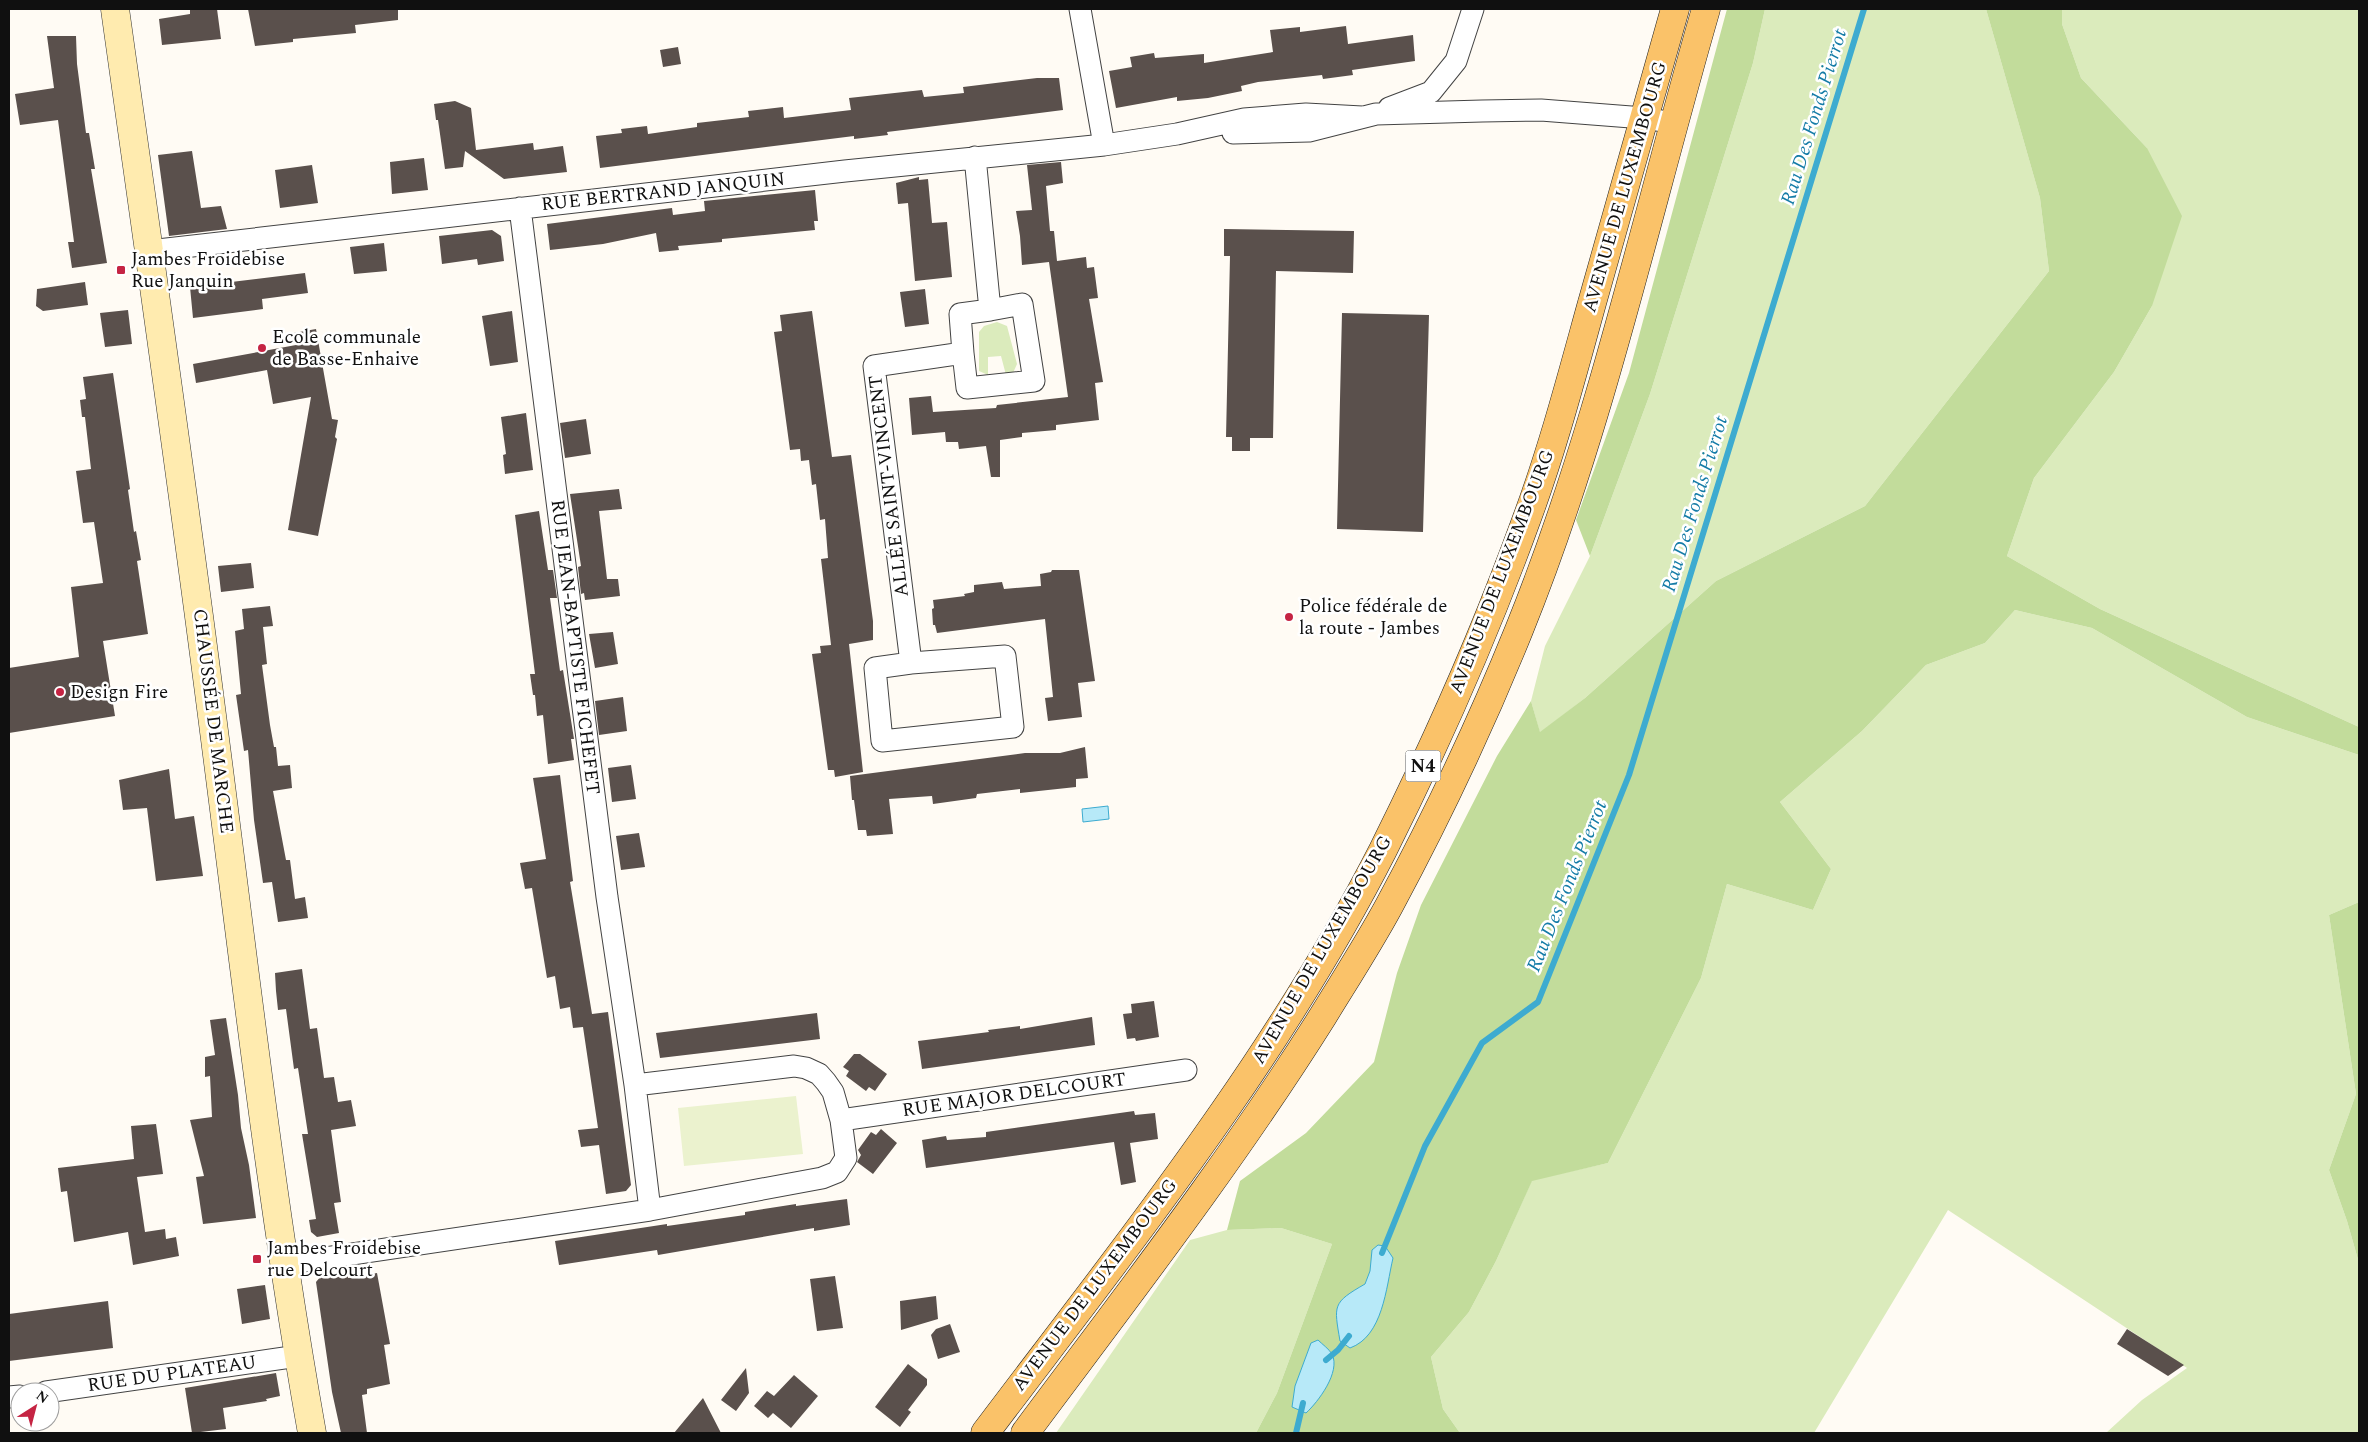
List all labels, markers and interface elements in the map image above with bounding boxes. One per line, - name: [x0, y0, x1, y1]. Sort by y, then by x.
- water label: Rau Des Fonds Pierrot: [1773, 25, 1855, 209]
- street label: AVENUE DE LUXEMBOURG: [1575, 58, 1675, 316]
- street label: RUE BERTRAND JANQUIN: [540, 165, 786, 219]
- place label: Jambes Froidebise Rue Janquin: [131, 245, 285, 296]
- marker: Jambes Froidebise Rue Janquin: [115, 264, 127, 276]
- place label: Ecole communale de Basse-Enhaive: [272, 323, 421, 374]
- marker: Ecole communale de Basse-Enhaive: [256, 342, 268, 354]
- street label: ALLÉE SAINT-VINCENT: [861, 373, 917, 599]
- water label: Rau Des Fonds Pierrot: [1654, 412, 1736, 596]
- street label: AVENUE DE LUXEMBOURG: [1442, 445, 1562, 699]
- street label: RUE JEAN-BAPTISTE FICHEFET: [543, 498, 607, 796]
- place label: Police fédérale de la route - Jambes: [1299, 592, 1447, 643]
- street label: CHAUSSÉE DE MARCHE: [185, 607, 241, 835]
- marker: Police fédérale de la route - Jambes: [1283, 611, 1295, 623]
- place label: Design Fire: [70, 678, 168, 707]
- marker: Design Fire: [54, 686, 66, 698]
- road number: N4: [1406, 750, 1440, 781]
- water label: Rau Des Fonds Pierrot: [1519, 795, 1615, 976]
- street label: AVENUE DE LUXEMBOURG: [1244, 830, 1400, 1070]
- street label: RUE MAJOR DELCOURT: [900, 1065, 1128, 1125]
- street label: AVENUE DE LUXEMBOURG: [1005, 1172, 1185, 1398]
- place label: Jambes Froidebise rue Delcourt: [267, 1234, 421, 1285]
- marker: Jambes Froidebise rue Delcourt: [251, 1253, 263, 1265]
- street label: RUE DU PLATEAU: [85, 1348, 259, 1400]
- north arrow: [10, 1382, 60, 1432]
- text: N: [32, 1385, 53, 1409]

